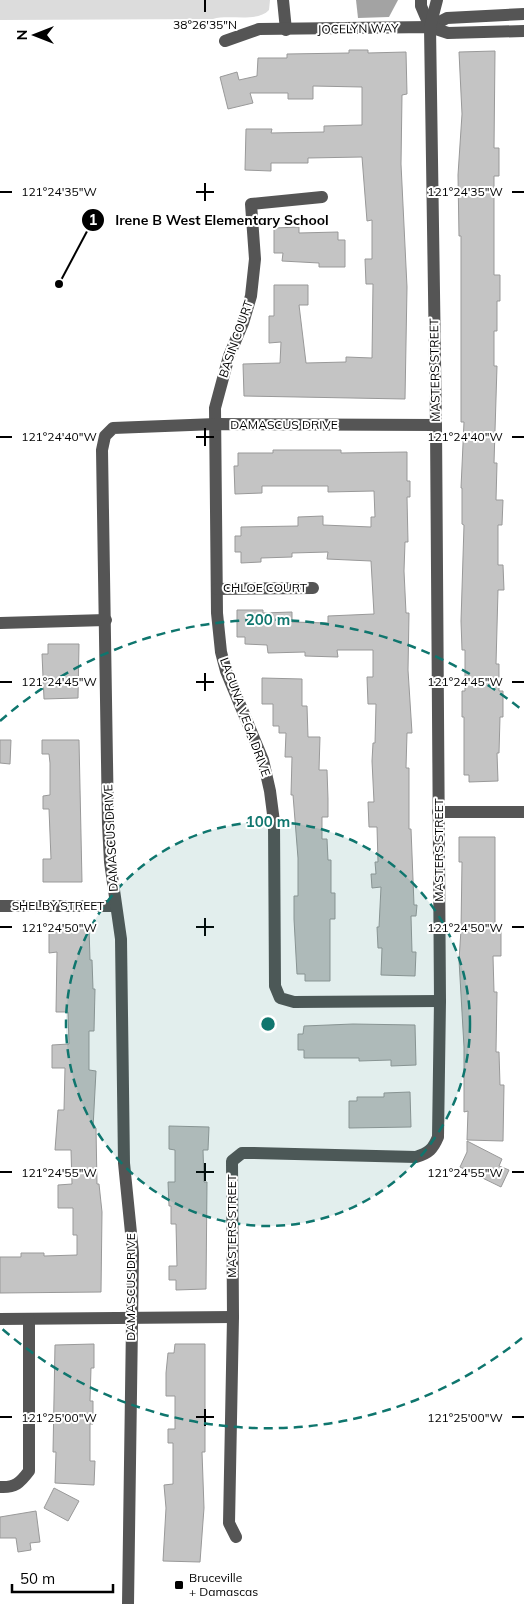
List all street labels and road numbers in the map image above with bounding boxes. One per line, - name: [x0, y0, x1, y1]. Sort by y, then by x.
- street label: JOCELYN WAY: [317, 20, 399, 37]
- street label: BASIN COURT: [215, 297, 256, 379]
- street label: MASTERS STREET: [426, 317, 443, 422]
- street label: DAMASCUS DRIVE: [230, 417, 338, 432]
- street label: CHLOE COURT: [223, 580, 308, 595]
- street label: LAGUNA VEGA DRIVE: [217, 655, 274, 778]
- street label: DAMASCUS DRIVE: [100, 784, 121, 892]
- street label: MASTERS STREET: [431, 797, 446, 902]
- street label: SHELBY STREET: [12, 898, 105, 913]
- street label: MASTERS STREET: [224, 1173, 239, 1278]
- street label: DAMASCUS DRIVE: [123, 1233, 138, 1341]

